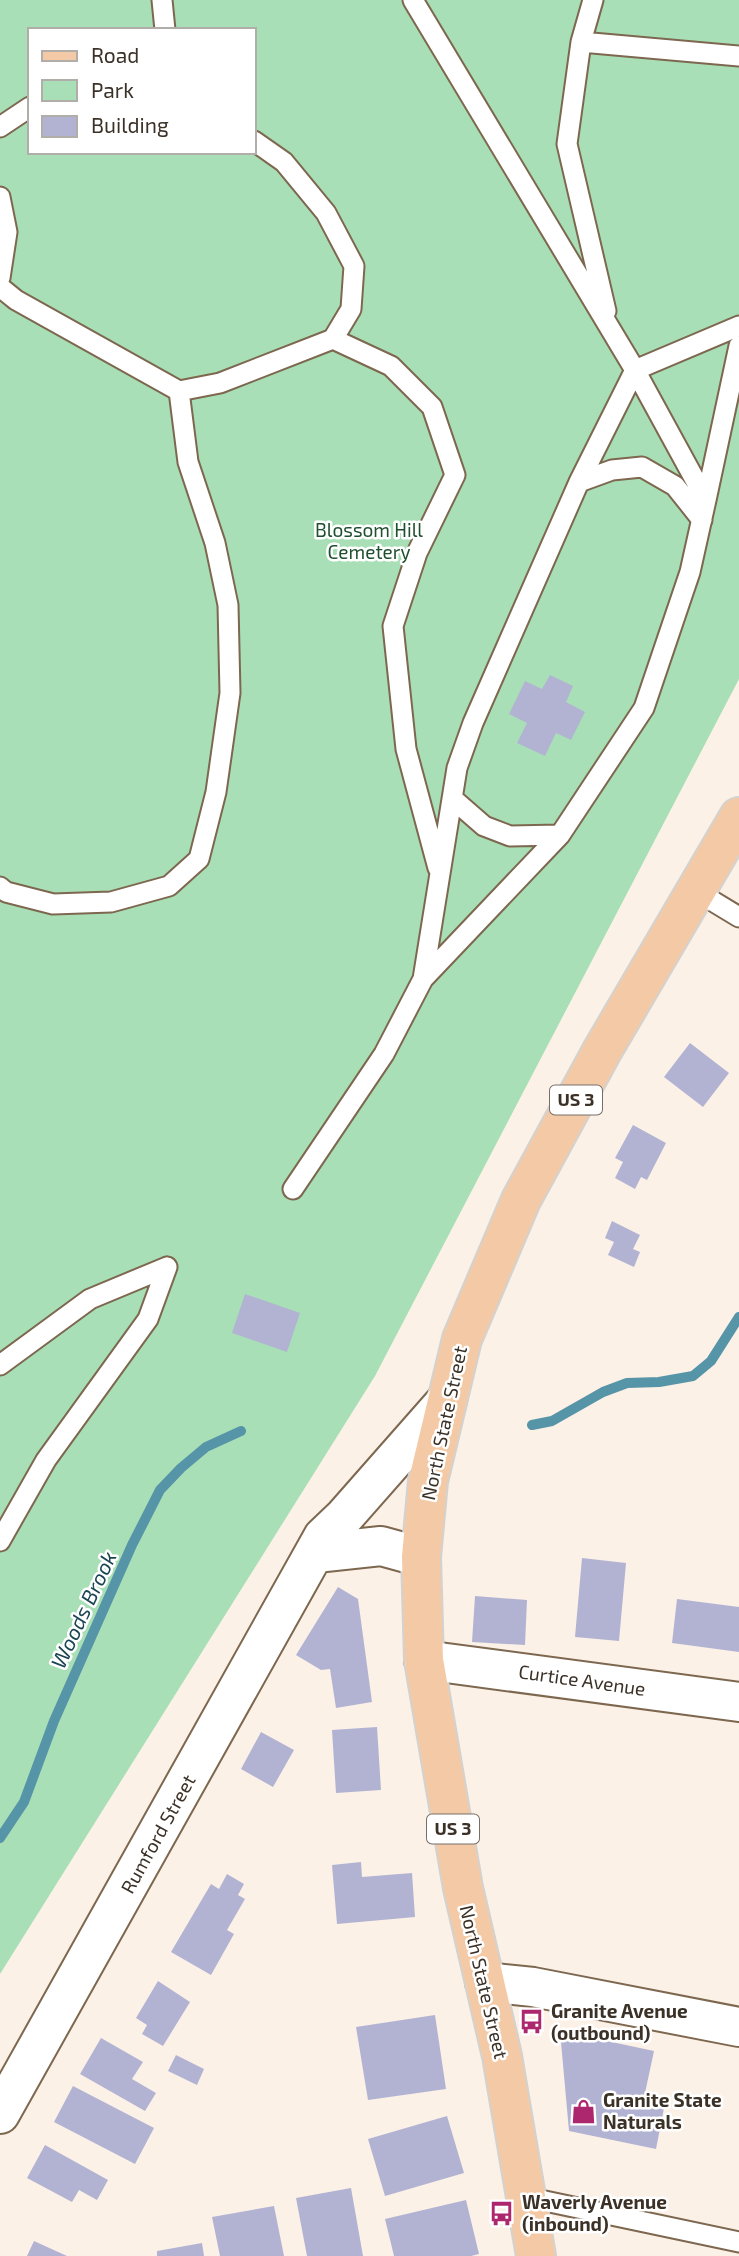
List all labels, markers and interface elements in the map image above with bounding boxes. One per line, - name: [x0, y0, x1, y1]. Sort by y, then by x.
- legend: [28, 28, 256, 154]
- text: Road: [91, 42, 139, 67]
- text: Park: [91, 77, 134, 102]
- text: Building: [91, 112, 169, 137]
- park label: Blossom Hill Cemetery: [315, 518, 423, 563]
- road number: US 3: [550, 1086, 602, 1114]
- street label: North State Street: [416, 1344, 471, 1502]
- water label: Woods Brook: [45, 1547, 121, 1672]
- street label: Curtice Avenue: [517, 1659, 647, 1700]
- street label: Rumford Street: [115, 1770, 200, 1897]
- road number: US 3: [427, 1814, 479, 1843]
- street label: North State Street: [456, 1903, 513, 2061]
- place label: Granite Avenue (outbound): [551, 1999, 688, 2044]
- bus stop icon: Granite Avenue (outbound): [517, 2008, 545, 2036]
- place label: Granite State Naturals: [603, 2088, 722, 2133]
- shop icon: Granite State Naturals: [569, 2097, 597, 2125]
- place label: Waverly Avenue (inbound): [522, 2190, 667, 2235]
- bus stop icon: Waverly Avenue (inbound): [488, 2199, 516, 2227]

